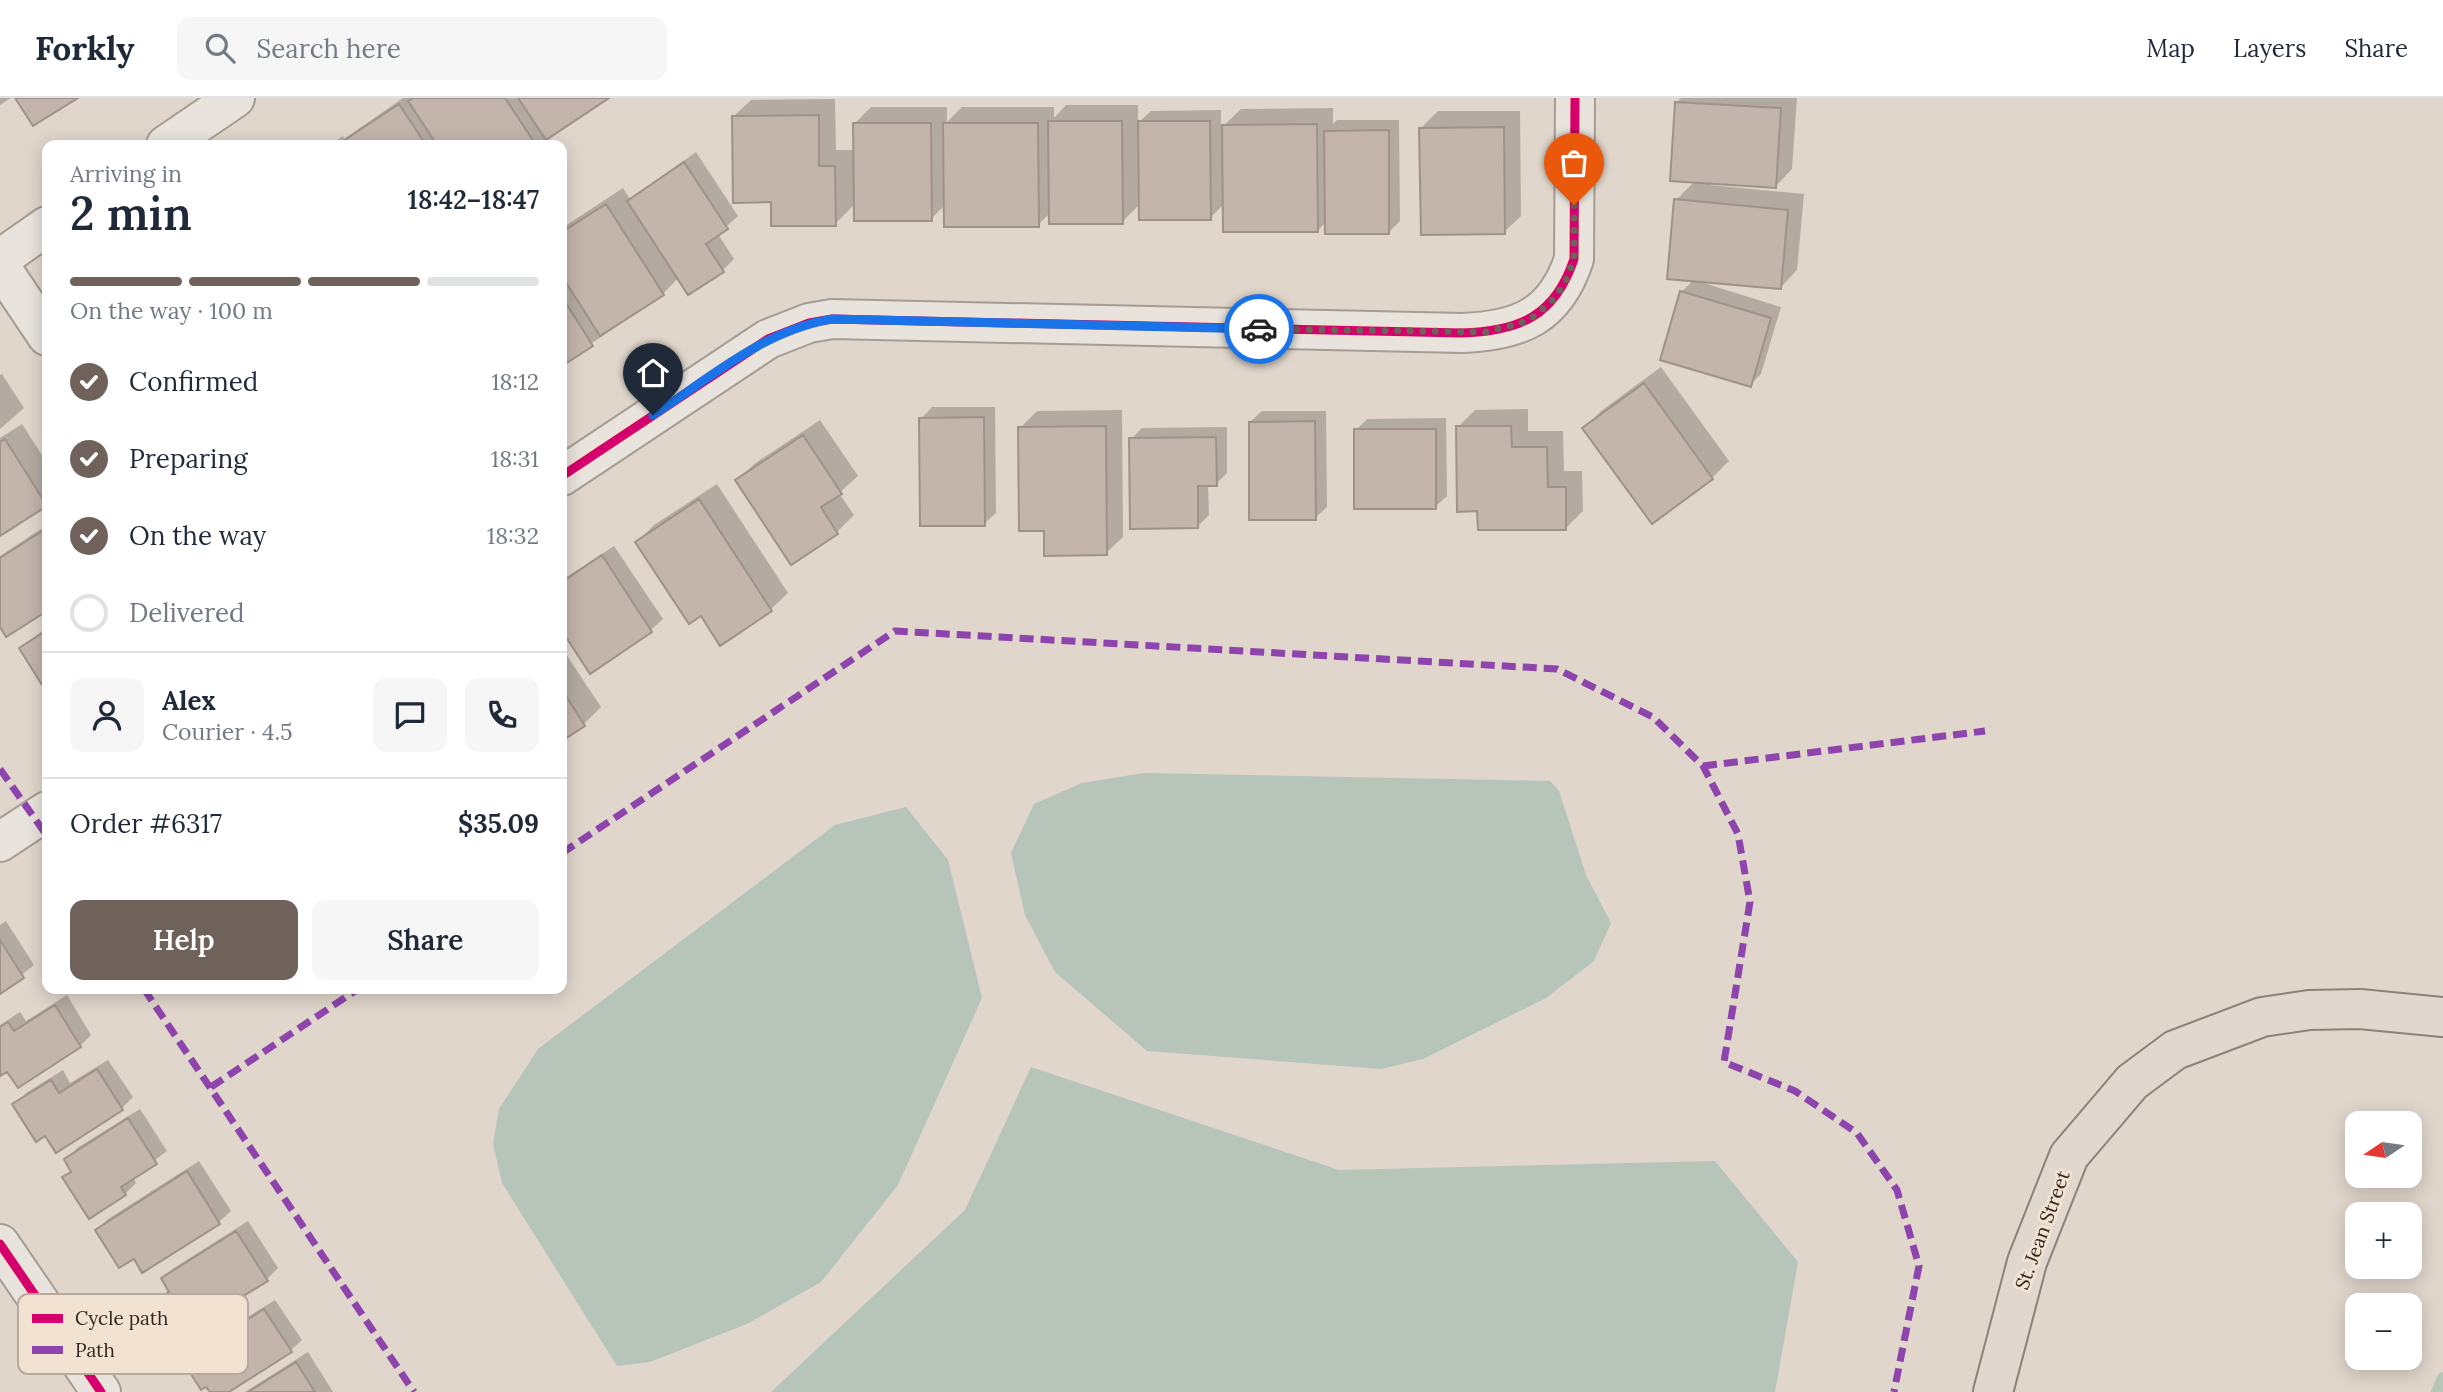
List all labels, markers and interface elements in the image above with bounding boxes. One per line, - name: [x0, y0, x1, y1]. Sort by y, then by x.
- search box: [177, 17, 667, 80]
- text: Forkly: [35, 27, 135, 69]
- icon: search: [201, 29, 239, 67]
- text: Search here: [257, 32, 401, 65]
- text: Map: [2146, 33, 2195, 64]
- text: Layers: [2233, 33, 2306, 64]
- text: Share: [2344, 33, 2408, 64]
- pin: [1544, 133, 1604, 205]
- icon: bag: [1555, 144, 1593, 182]
- text: Arriving in: [70, 159, 182, 188]
- text: 18:42–18:47: [407, 183, 539, 216]
- text: 2 min: [70, 184, 192, 243]
- courier: [1224, 294, 1294, 364]
- text: On the way · 100 m: [70, 296, 273, 325]
- icon: car: [1240, 310, 1278, 348]
- pin: [623, 343, 683, 415]
- icon: home: [634, 354, 672, 392]
- icon: check: [70, 363, 108, 401]
- text: Confirmed: [129, 365, 258, 398]
- text: 18:12: [491, 367, 539, 396]
- icon: check: [70, 440, 108, 478]
- text: Preparing: [129, 442, 248, 475]
- text: 18:31: [491, 444, 539, 473]
- icon: check: [70, 517, 108, 555]
- text: On the way: [129, 519, 266, 552]
- text: 18:32: [487, 521, 539, 550]
- text: Delivered: [129, 596, 245, 629]
- button: person: [70, 678, 144, 752]
- button: chat: [373, 678, 447, 752]
- button: phone: [465, 678, 539, 752]
- text: Alex: [162, 684, 216, 717]
- text: Courier · 4.5: [162, 717, 293, 746]
- text: Order #6317: [70, 807, 222, 840]
- text: $35.09: [458, 807, 539, 840]
- button: Help: [70, 900, 298, 980]
- button: Share: [312, 900, 539, 980]
- north arrow: [2345, 1111, 2422, 1188]
- map controls: [2345, 1111, 2422, 1370]
- street label: St. Jean Street: [2009, 1167, 2075, 1293]
- button: +: [2345, 1202, 2422, 1279]
- button: −: [2345, 1293, 2422, 1370]
- legend: [18, 1294, 248, 1374]
- text: Cycle path: [75, 1306, 168, 1330]
- text: Path: [75, 1338, 115, 1362]

